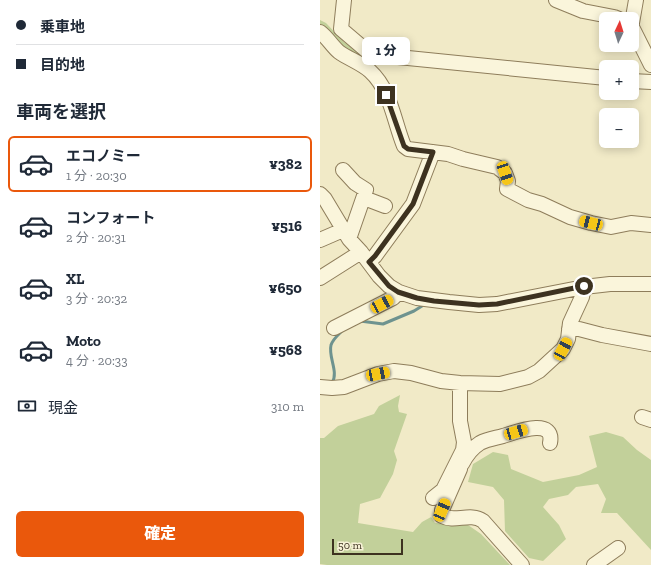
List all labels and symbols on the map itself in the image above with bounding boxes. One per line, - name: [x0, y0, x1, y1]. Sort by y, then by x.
- north arrow: [599, 12, 639, 52]
- callout: 1 分: [362, 37, 410, 65]
- route end: [377, 86, 395, 104]
- car: [495, 160, 515, 186]
- car: [578, 214, 604, 232]
- route start: [575, 277, 593, 295]
- car: [369, 293, 395, 315]
- car: [552, 336, 574, 362]
- car: [365, 366, 391, 382]
- car: [503, 423, 529, 441]
- car: [432, 497, 452, 523]
- scale bar: [332, 537, 403, 556]

